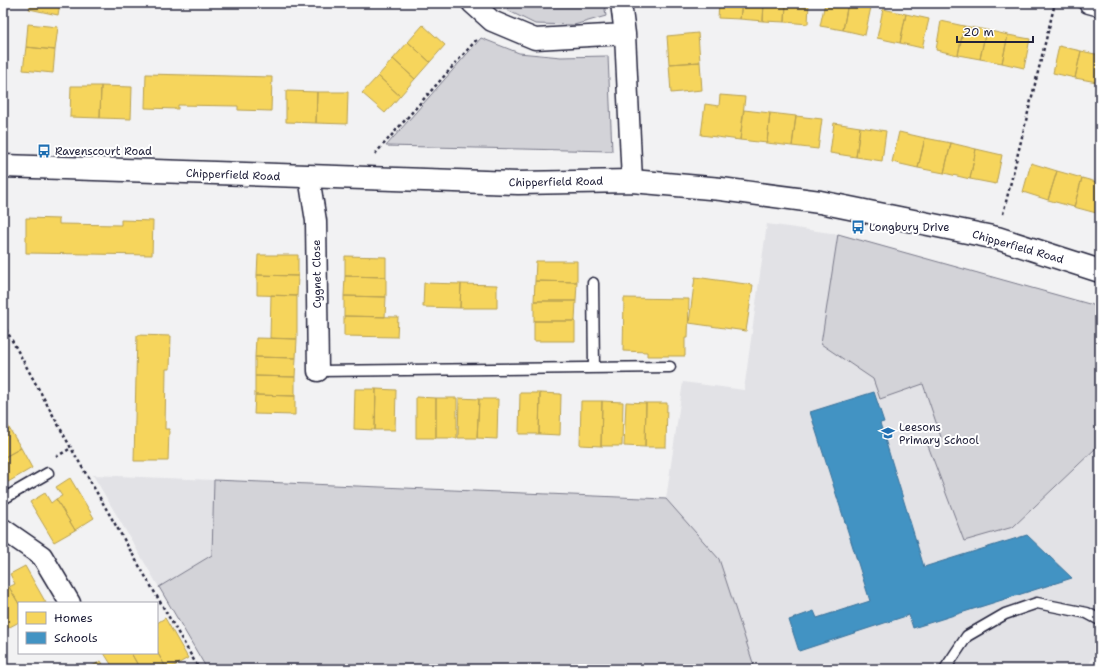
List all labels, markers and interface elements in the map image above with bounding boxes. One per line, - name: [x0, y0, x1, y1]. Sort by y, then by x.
- scale bar: [957, 18, 1033, 44]
- text: 20 m: [963, 24, 994, 40]
- bus stop icon: Ravenscourt Road: [36, 143, 52, 159]
- place label: Ravenscourt Road: [55, 144, 152, 159]
- street label: Chipperfield Road: [185, 166, 281, 184]
- street label: Chipperfield Road: [509, 174, 603, 190]
- bus stop icon: Longbury Drive: [850, 219, 866, 235]
- place label: Longbury Drive: [869, 220, 950, 235]
- street label: Chipperfield Road: [970, 227, 1066, 267]
- street label: Cygnet Close: [309, 240, 325, 308]
- place label: Leesons Primary School: [899, 420, 979, 448]
- school or university icon: Leesons Primary School: [880, 425, 896, 441]
- legend: [18, 602, 158, 654]
- text: Homes: [54, 610, 93, 626]
- text: Schools: [54, 630, 98, 646]

